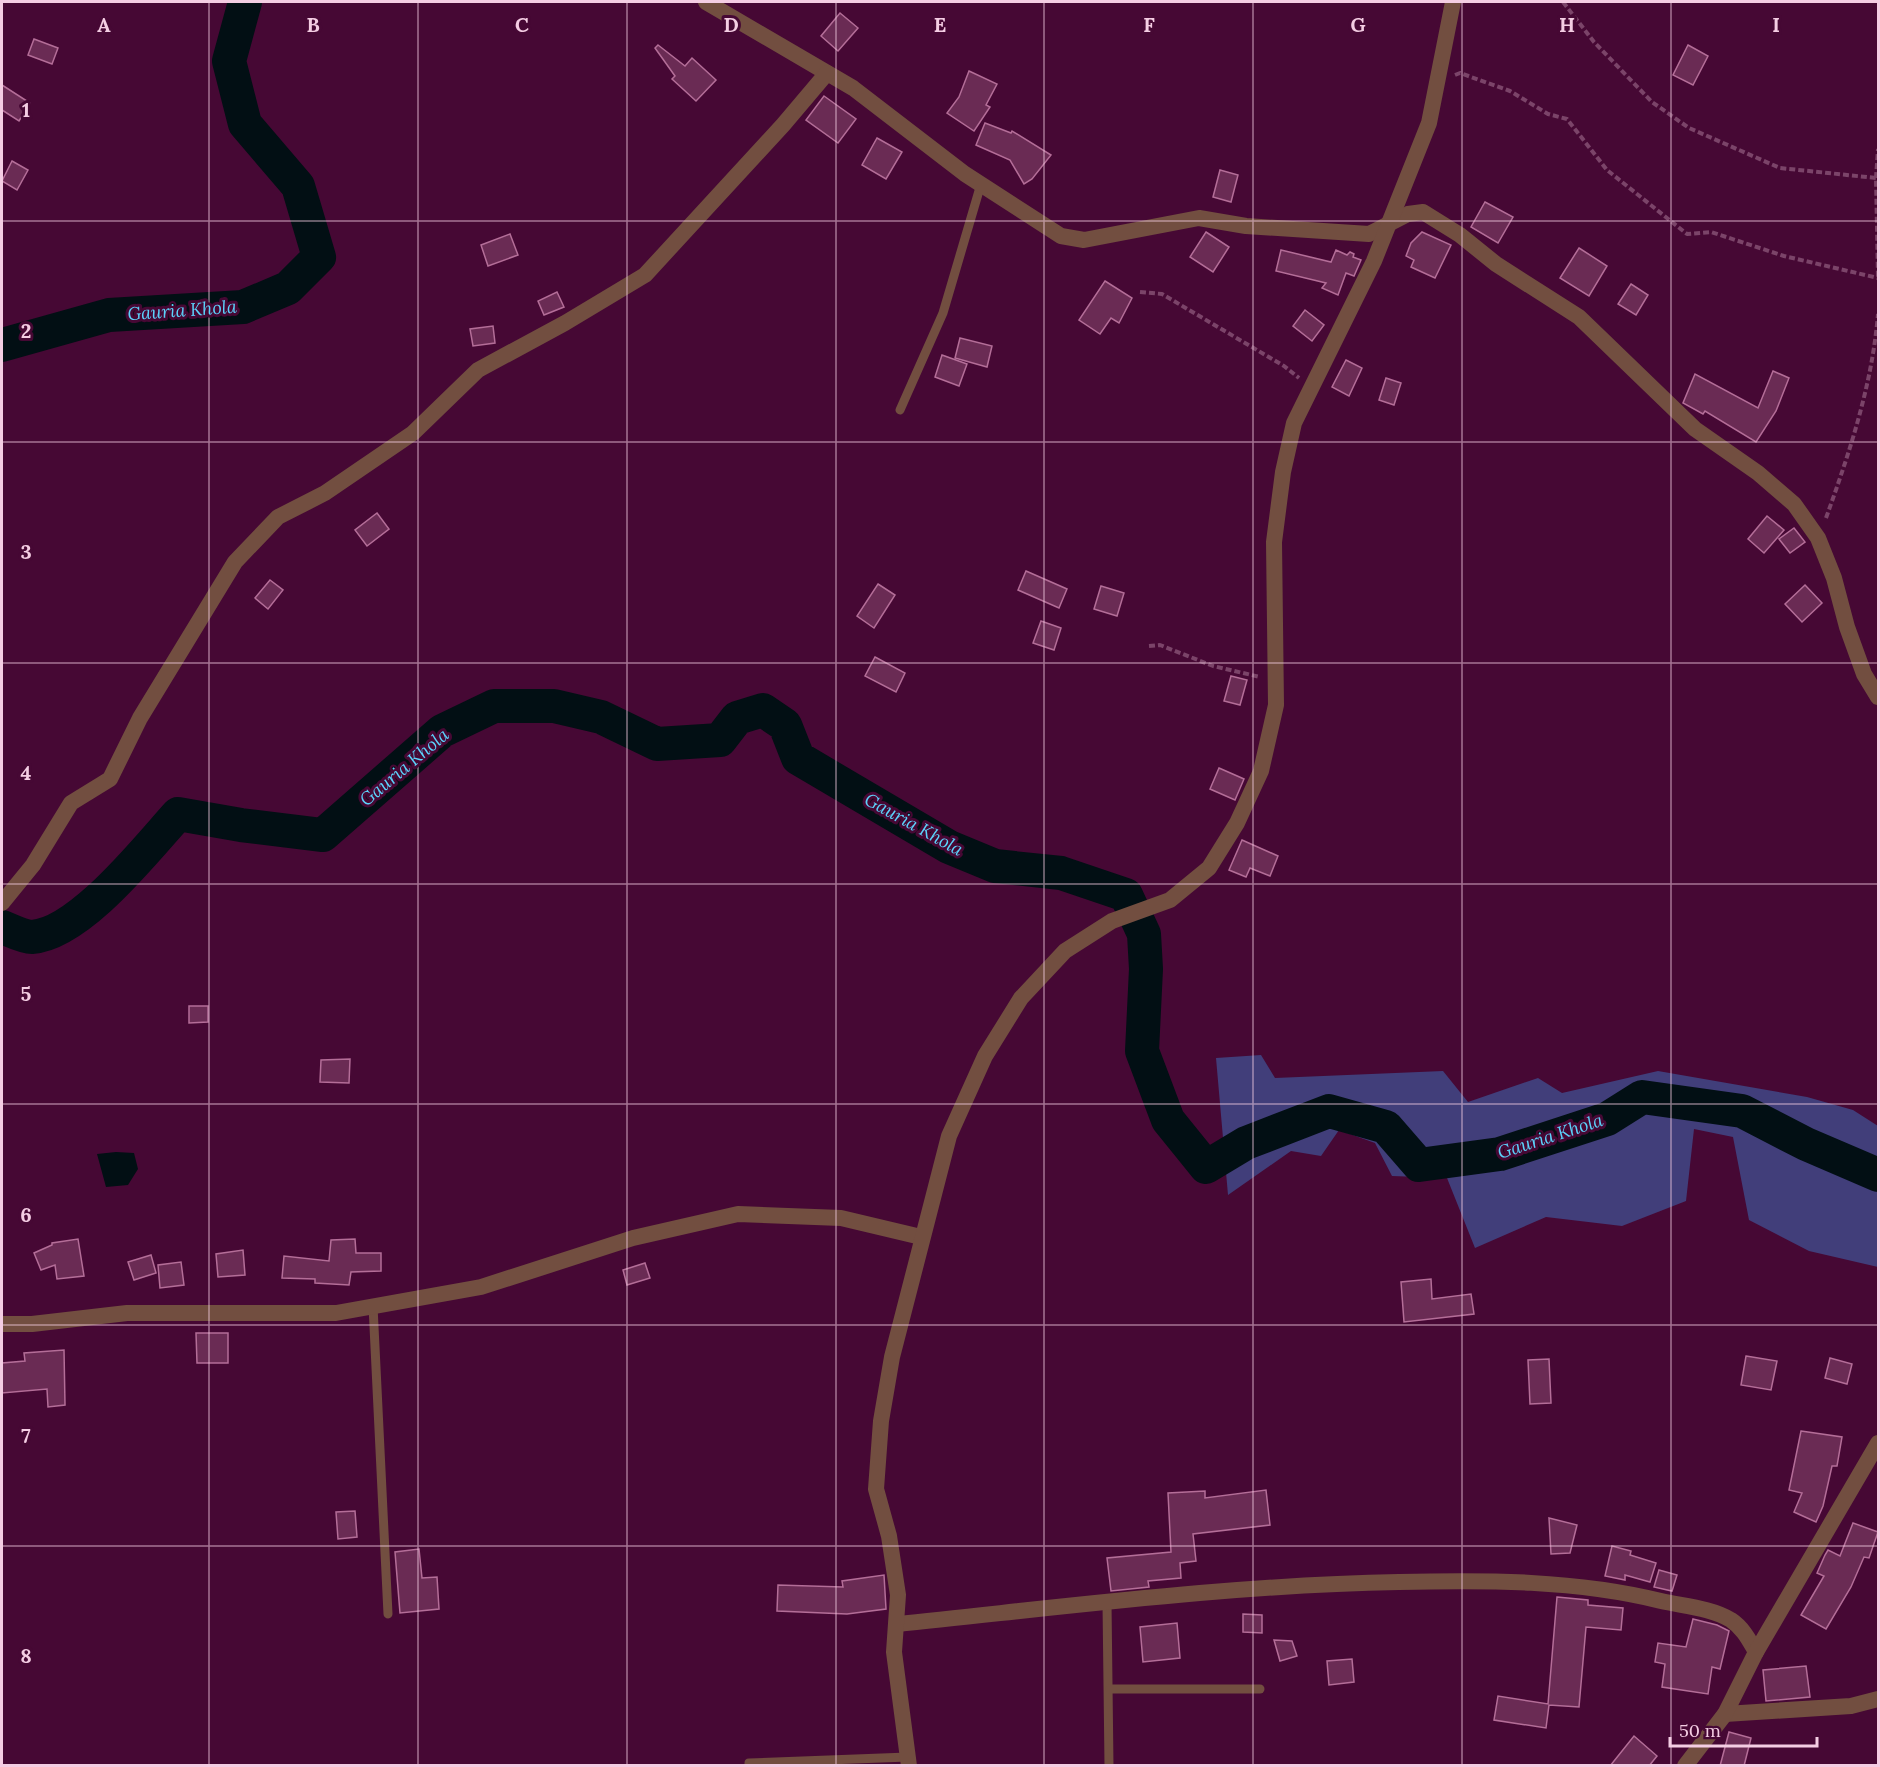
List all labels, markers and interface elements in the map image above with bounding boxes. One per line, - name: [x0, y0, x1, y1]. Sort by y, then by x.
- text: A: [97, 12, 111, 37]
- text: B: [306, 12, 320, 37]
- text: C: [515, 12, 529, 37]
- text: D: [723, 12, 739, 37]
- text: E: [934, 12, 946, 37]
- text: F: [1143, 12, 1155, 37]
- text: G: [1350, 12, 1366, 37]
- text: H: [1559, 12, 1575, 37]
- text: I: [1772, 12, 1780, 37]
- text: 1: [22, 97, 30, 122]
- water label: Gauria Khola: [127, 295, 237, 325]
- text: 2: [21, 318, 31, 343]
- text: 3: [20, 539, 32, 564]
- water label: Gauria Khola: [355, 723, 453, 811]
- text: 4: [21, 760, 32, 785]
- water label: Gauria Khola: [861, 787, 968, 861]
- text: 5: [21, 981, 32, 1006]
- water label: Gauria Khola: [1494, 1108, 1606, 1164]
- text: 6: [20, 1202, 32, 1227]
- text: 7: [21, 1423, 31, 1448]
- text: 8: [20, 1643, 32, 1668]
- scale bar: [1670, 1710, 1817, 1748]
- text: 50 m: [1679, 1719, 1721, 1742]

